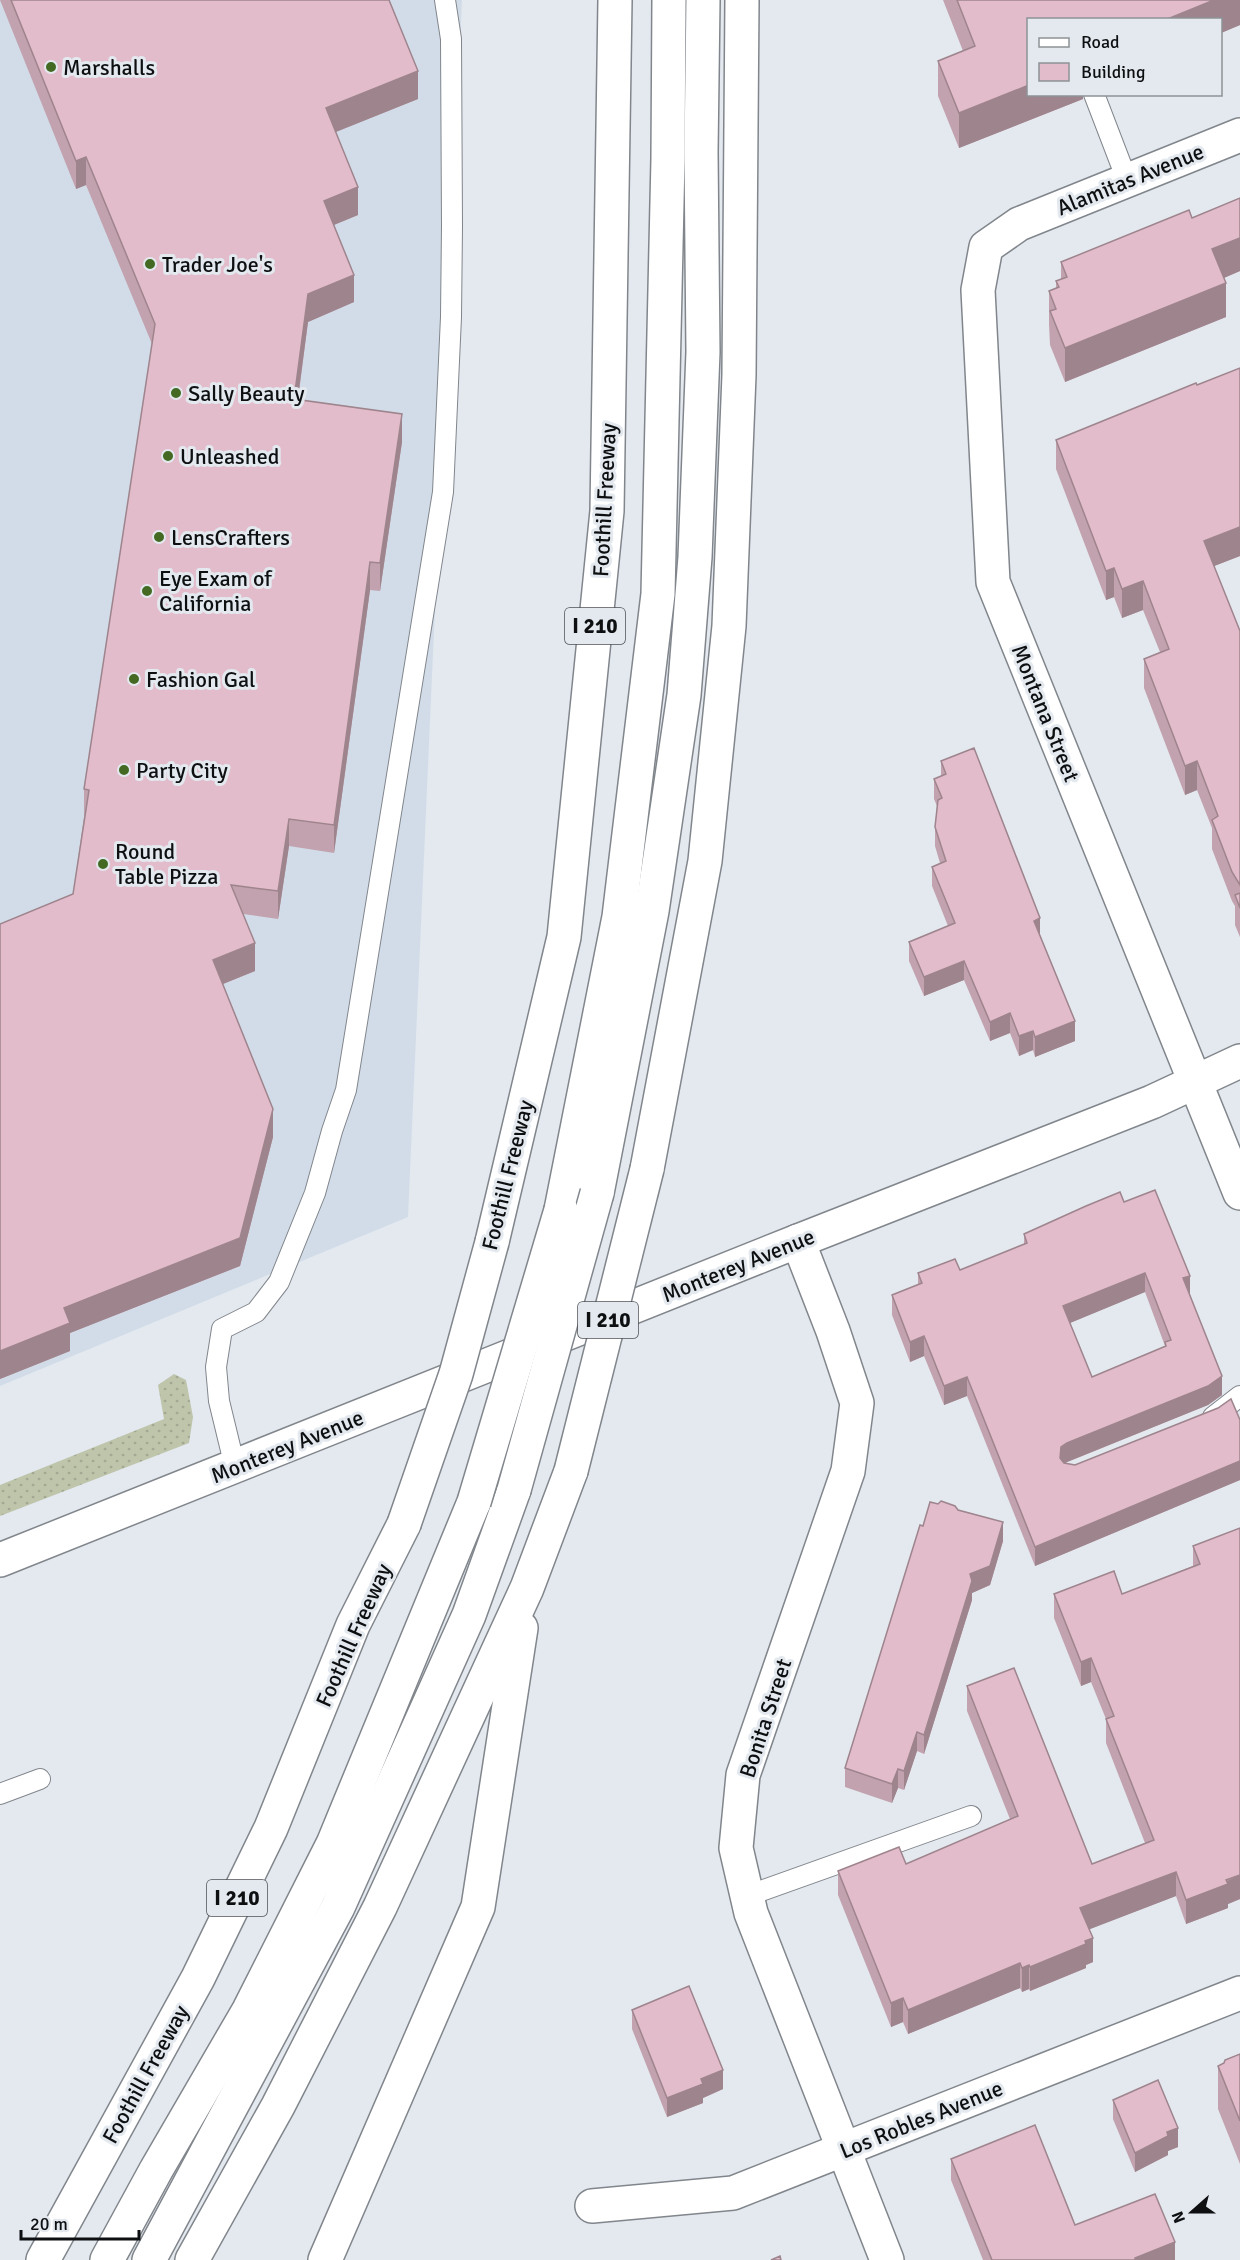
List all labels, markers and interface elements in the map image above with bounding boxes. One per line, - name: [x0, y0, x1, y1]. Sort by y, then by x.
- legend: [1027, 18, 1222, 96]
- text: Road: [1081, 31, 1120, 53]
- place label: Marshalls: [63, 54, 155, 81]
- marker: Marshalls: [44, 60, 58, 74]
- text: Building: [1081, 61, 1145, 83]
- street label: Alamitas Avenue: [1053, 138, 1208, 221]
- place label: Trader Joe's: [162, 251, 273, 278]
- marker: Trader Joe's: [143, 257, 157, 271]
- place label: Sally Beauty: [188, 380, 305, 407]
- marker: Sally Beauty: [169, 386, 183, 400]
- street label: Foothill Freeway: [587, 422, 622, 578]
- place label: Unleashed: [180, 443, 279, 470]
- marker: Unleashed: [161, 449, 175, 463]
- place label: LensCrafters: [171, 524, 290, 551]
- marker: LensCrafters: [152, 530, 166, 544]
- place label: Eye Exam of California: [159, 565, 273, 617]
- marker: Eye Exam of California: [140, 584, 154, 598]
- road number: I 210: [565, 608, 625, 644]
- street label: Montana Street: [1006, 641, 1085, 786]
- place label: Fashion Gal: [146, 666, 256, 693]
- marker: Fashion Gal: [127, 672, 141, 686]
- place label: Party City: [136, 757, 229, 784]
- marker: Party City: [117, 763, 131, 777]
- place label: Round Table Pizza: [115, 838, 218, 890]
- marker: Round Table Pizza: [96, 857, 110, 871]
- street label: Foothill Freeway: [476, 1096, 539, 1253]
- street label: Monterey Avenue: [658, 1223, 818, 1308]
- road number: I 210: [578, 1302, 638, 1338]
- street label: Monterey Avenue: [207, 1404, 367, 1489]
- street label: Foothill Freeway: [310, 1559, 397, 1711]
- street label: Bonita Street: [734, 1655, 798, 1781]
- road number: I 210: [207, 1880, 267, 1916]
- street label: Foothill Freeway: [96, 2000, 195, 2148]
- street label: Los Robles Avenue: [836, 2074, 1007, 2164]
- north arrow: [1162, 2182, 1222, 2242]
- scale bar: [21, 2203, 140, 2241]
- text: N: [1168, 2208, 1190, 2226]
- text: 20 m: [30, 2213, 68, 2235]

